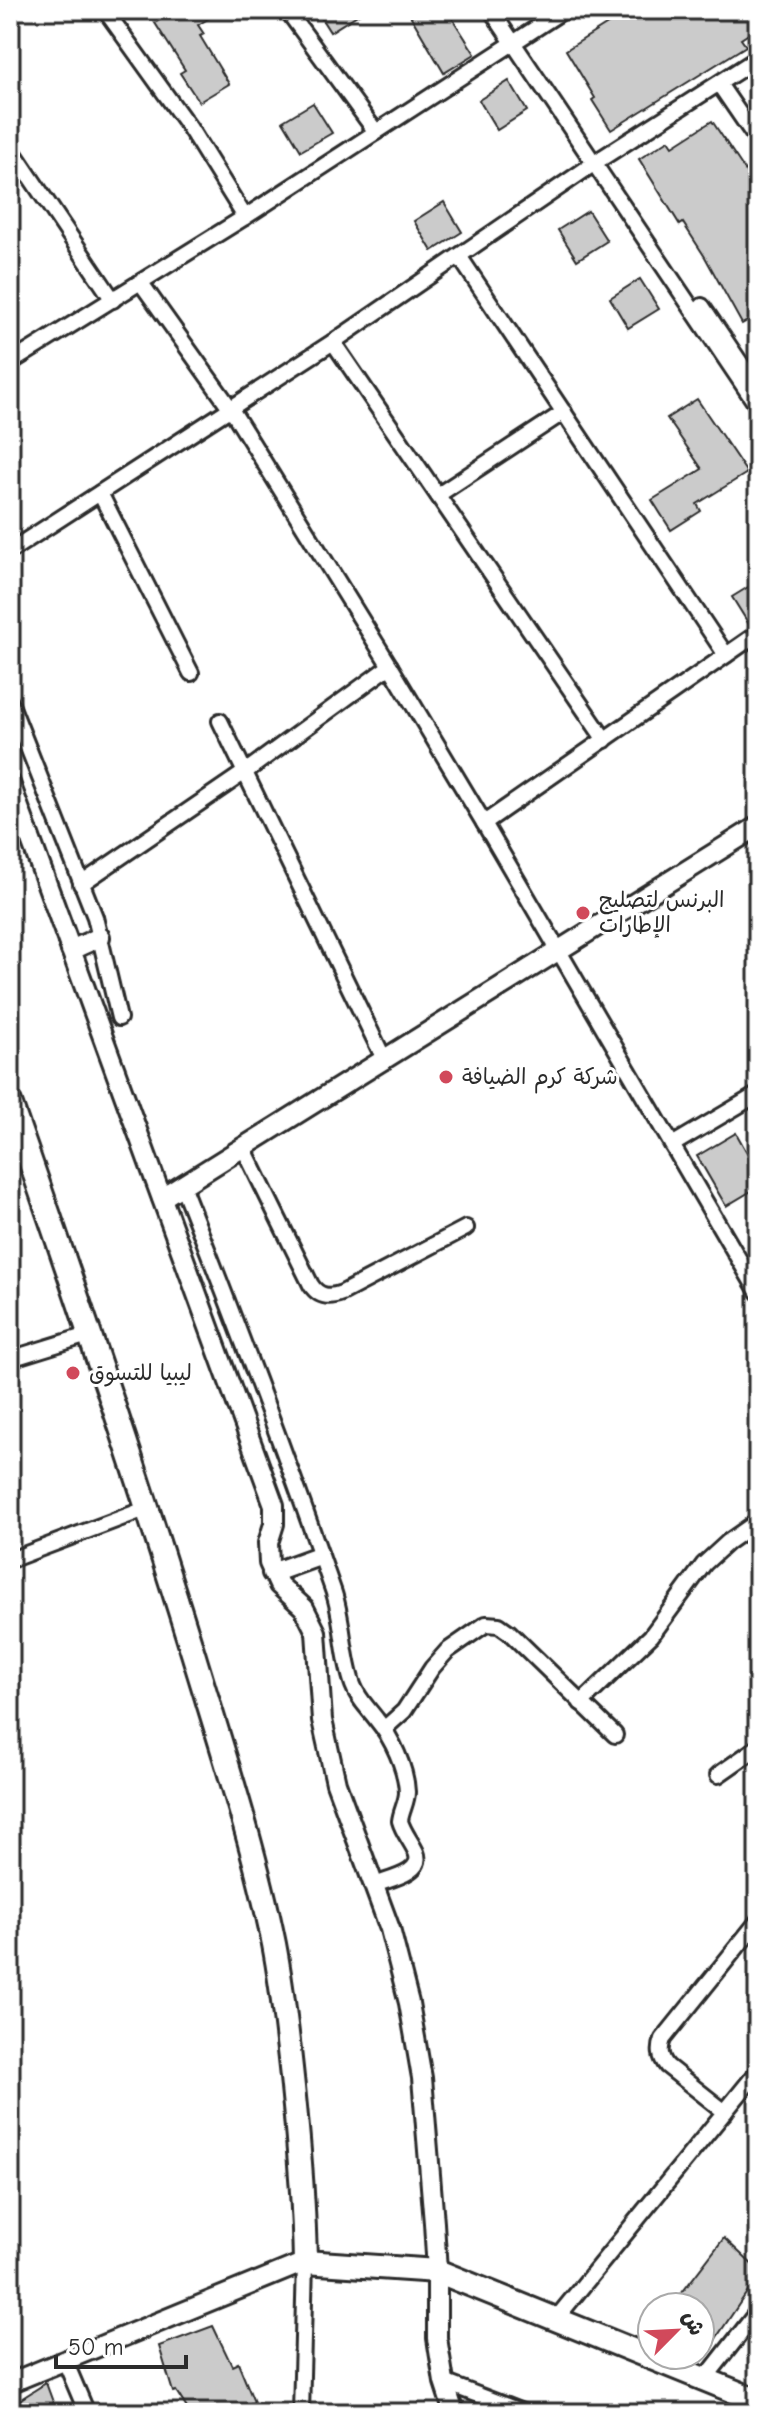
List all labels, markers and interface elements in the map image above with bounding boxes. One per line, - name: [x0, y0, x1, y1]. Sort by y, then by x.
- place label: البرنس لتصليح الإطارات: [599, 887, 724, 938]
- marker: البرنس لتصليح الإطارات: [574, 904, 592, 922]
- place label: شركة كرم الضيافة: [462, 1064, 618, 1094]
- marker: شركة كرم الضيافة: [437, 1068, 455, 1086]
- place label: ليبيا للتسوق: [89, 1360, 192, 1387]
- marker: ليبيا للتسوق: [64, 1364, 82, 1382]
- north arrow: [636, 2291, 716, 2371]
- text: ش: [677, 2307, 710, 2340]
- scale bar: [56, 2319, 186, 2369]
- text: 50 m: [68, 2333, 124, 2361]

